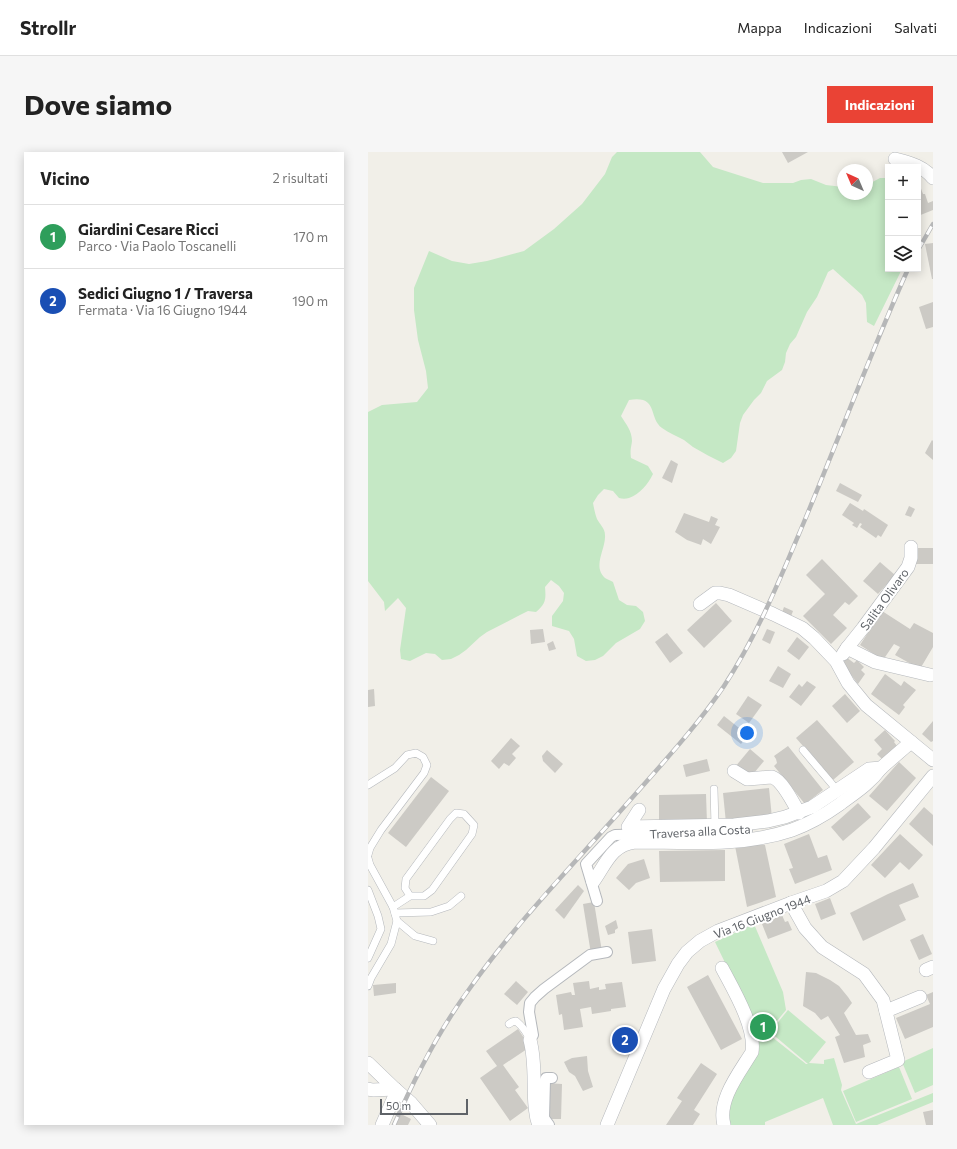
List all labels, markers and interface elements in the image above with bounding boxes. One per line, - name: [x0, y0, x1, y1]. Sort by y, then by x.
- text: Strollr: [20, 16, 76, 39]
- text: Mappa: [737, 19, 782, 36]
- text: Indicazioni: [804, 19, 872, 36]
- text: Salvati: [894, 19, 937, 36]
- button: Indicazioni: [827, 86, 933, 123]
- text: Dove siamo: [24, 87, 172, 121]
- north arrow: [837, 164, 873, 200]
- map controls: [885, 164, 921, 272]
- button: +: [885, 164, 921, 200]
- text: Vicino: [40, 168, 90, 189]
- text: 2 risultati: [272, 170, 328, 186]
- button: −: [885, 200, 921, 236]
- text: Giardini Cesare Ricci: [78, 220, 219, 238]
- text: 1: [50, 229, 56, 245]
- text: 170 m: [293, 229, 328, 245]
- button: layers: [885, 236, 921, 272]
- text: Parco · Via Paolo Toscanelli: [78, 238, 236, 254]
- text: Sedici Giugno 1 / Traversa: [78, 284, 253, 302]
- text: 2: [49, 293, 57, 309]
- text: 190 m: [292, 293, 328, 309]
- text: Fermata · Via 16 Giugno 1944: [78, 302, 247, 318]
- street label: Salita Olivaro: [857, 565, 911, 633]
- your location: [737, 723, 757, 743]
- street label: Traversa alla Costa: [649, 821, 751, 841]
- street label: Via 16 Giugno 1944: [711, 891, 813, 941]
- pin: 1: [750, 1012, 776, 1042]
- pin: 2: [612, 1025, 638, 1055]
- scale bar: [380, 1097, 468, 1116]
- text: 50 m: [386, 1099, 411, 1112]

